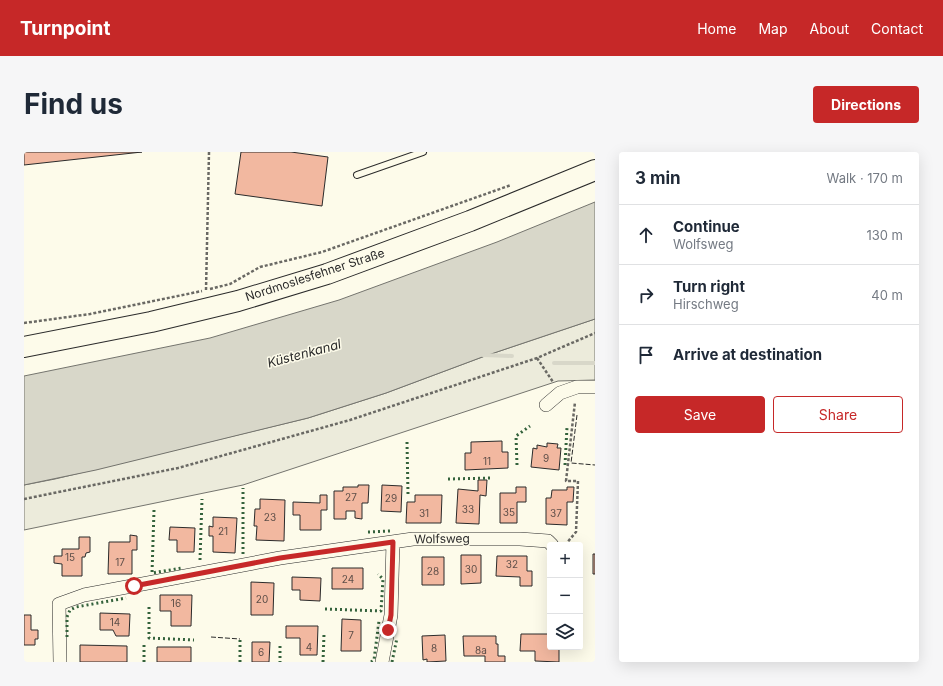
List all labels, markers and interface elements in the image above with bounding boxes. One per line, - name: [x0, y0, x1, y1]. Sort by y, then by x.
- text: Turnpoint: [20, 17, 110, 40]
- text: Home: [697, 20, 736, 37]
- text: Map: [758, 20, 788, 37]
- text: About: [810, 20, 849, 37]
- text: Contact: [871, 20, 923, 37]
- button: Directions: [813, 86, 919, 123]
- text: Find us: [24, 87, 123, 121]
- text: 3 min: [635, 168, 681, 188]
- text: Walk · 170 m: [827, 170, 903, 186]
- text: Continue: [673, 217, 740, 236]
- icon: ahead: [635, 224, 657, 246]
- text: 130 m: [866, 227, 903, 243]
- text: Wolfsweg: [673, 236, 733, 252]
- street label: Nordmoslesfehner Straße: [243, 245, 386, 304]
- text: Turn right: [673, 277, 745, 296]
- icon: right: [635, 284, 657, 306]
- text: 40 m: [871, 287, 903, 303]
- text: Hirschweg: [673, 296, 739, 312]
- water label: Küstenkanal: [265, 335, 343, 371]
- icon: arrive: [635, 344, 657, 366]
- text: Arrive at destination: [673, 345, 822, 364]
- button: Save: [635, 396, 765, 433]
- button: Share: [773, 396, 903, 433]
- house number: 9: [543, 452, 549, 464]
- house number: 11: [483, 455, 491, 467]
- house number: 27: [345, 491, 357, 503]
- house number: 29: [385, 492, 397, 504]
- house number: 33: [462, 503, 474, 515]
- house number: 35: [503, 506, 515, 518]
- house number: 31: [419, 507, 429, 519]
- house number: 37: [550, 507, 562, 519]
- house number: 23: [264, 511, 276, 523]
- house number: 21: [218, 525, 228, 537]
- street label: Wolfsweg: [414, 531, 470, 546]
- map controls: [547, 542, 583, 650]
- button: +: [547, 542, 583, 578]
- house number: 15: [65, 551, 75, 563]
- house number: 17: [115, 556, 125, 568]
- house number: 32: [506, 558, 518, 570]
- house number: 30: [465, 563, 477, 575]
- house number: 28: [427, 565, 439, 577]
- house number: 24: [342, 573, 354, 585]
- route start: [125, 577, 143, 595]
- button: −: [547, 578, 583, 614]
- house number: 20: [256, 593, 268, 605]
- house number: 16: [171, 597, 181, 609]
- button: layers: [547, 614, 583, 650]
- house number: 14: [110, 616, 120, 628]
- route end: [379, 621, 397, 639]
- house number: 7: [348, 629, 354, 641]
- house number: 4: [306, 641, 312, 653]
- house number: 8: [431, 642, 437, 654]
- house number: 8a: [475, 644, 487, 656]
- house number: 6: [258, 646, 264, 658]

